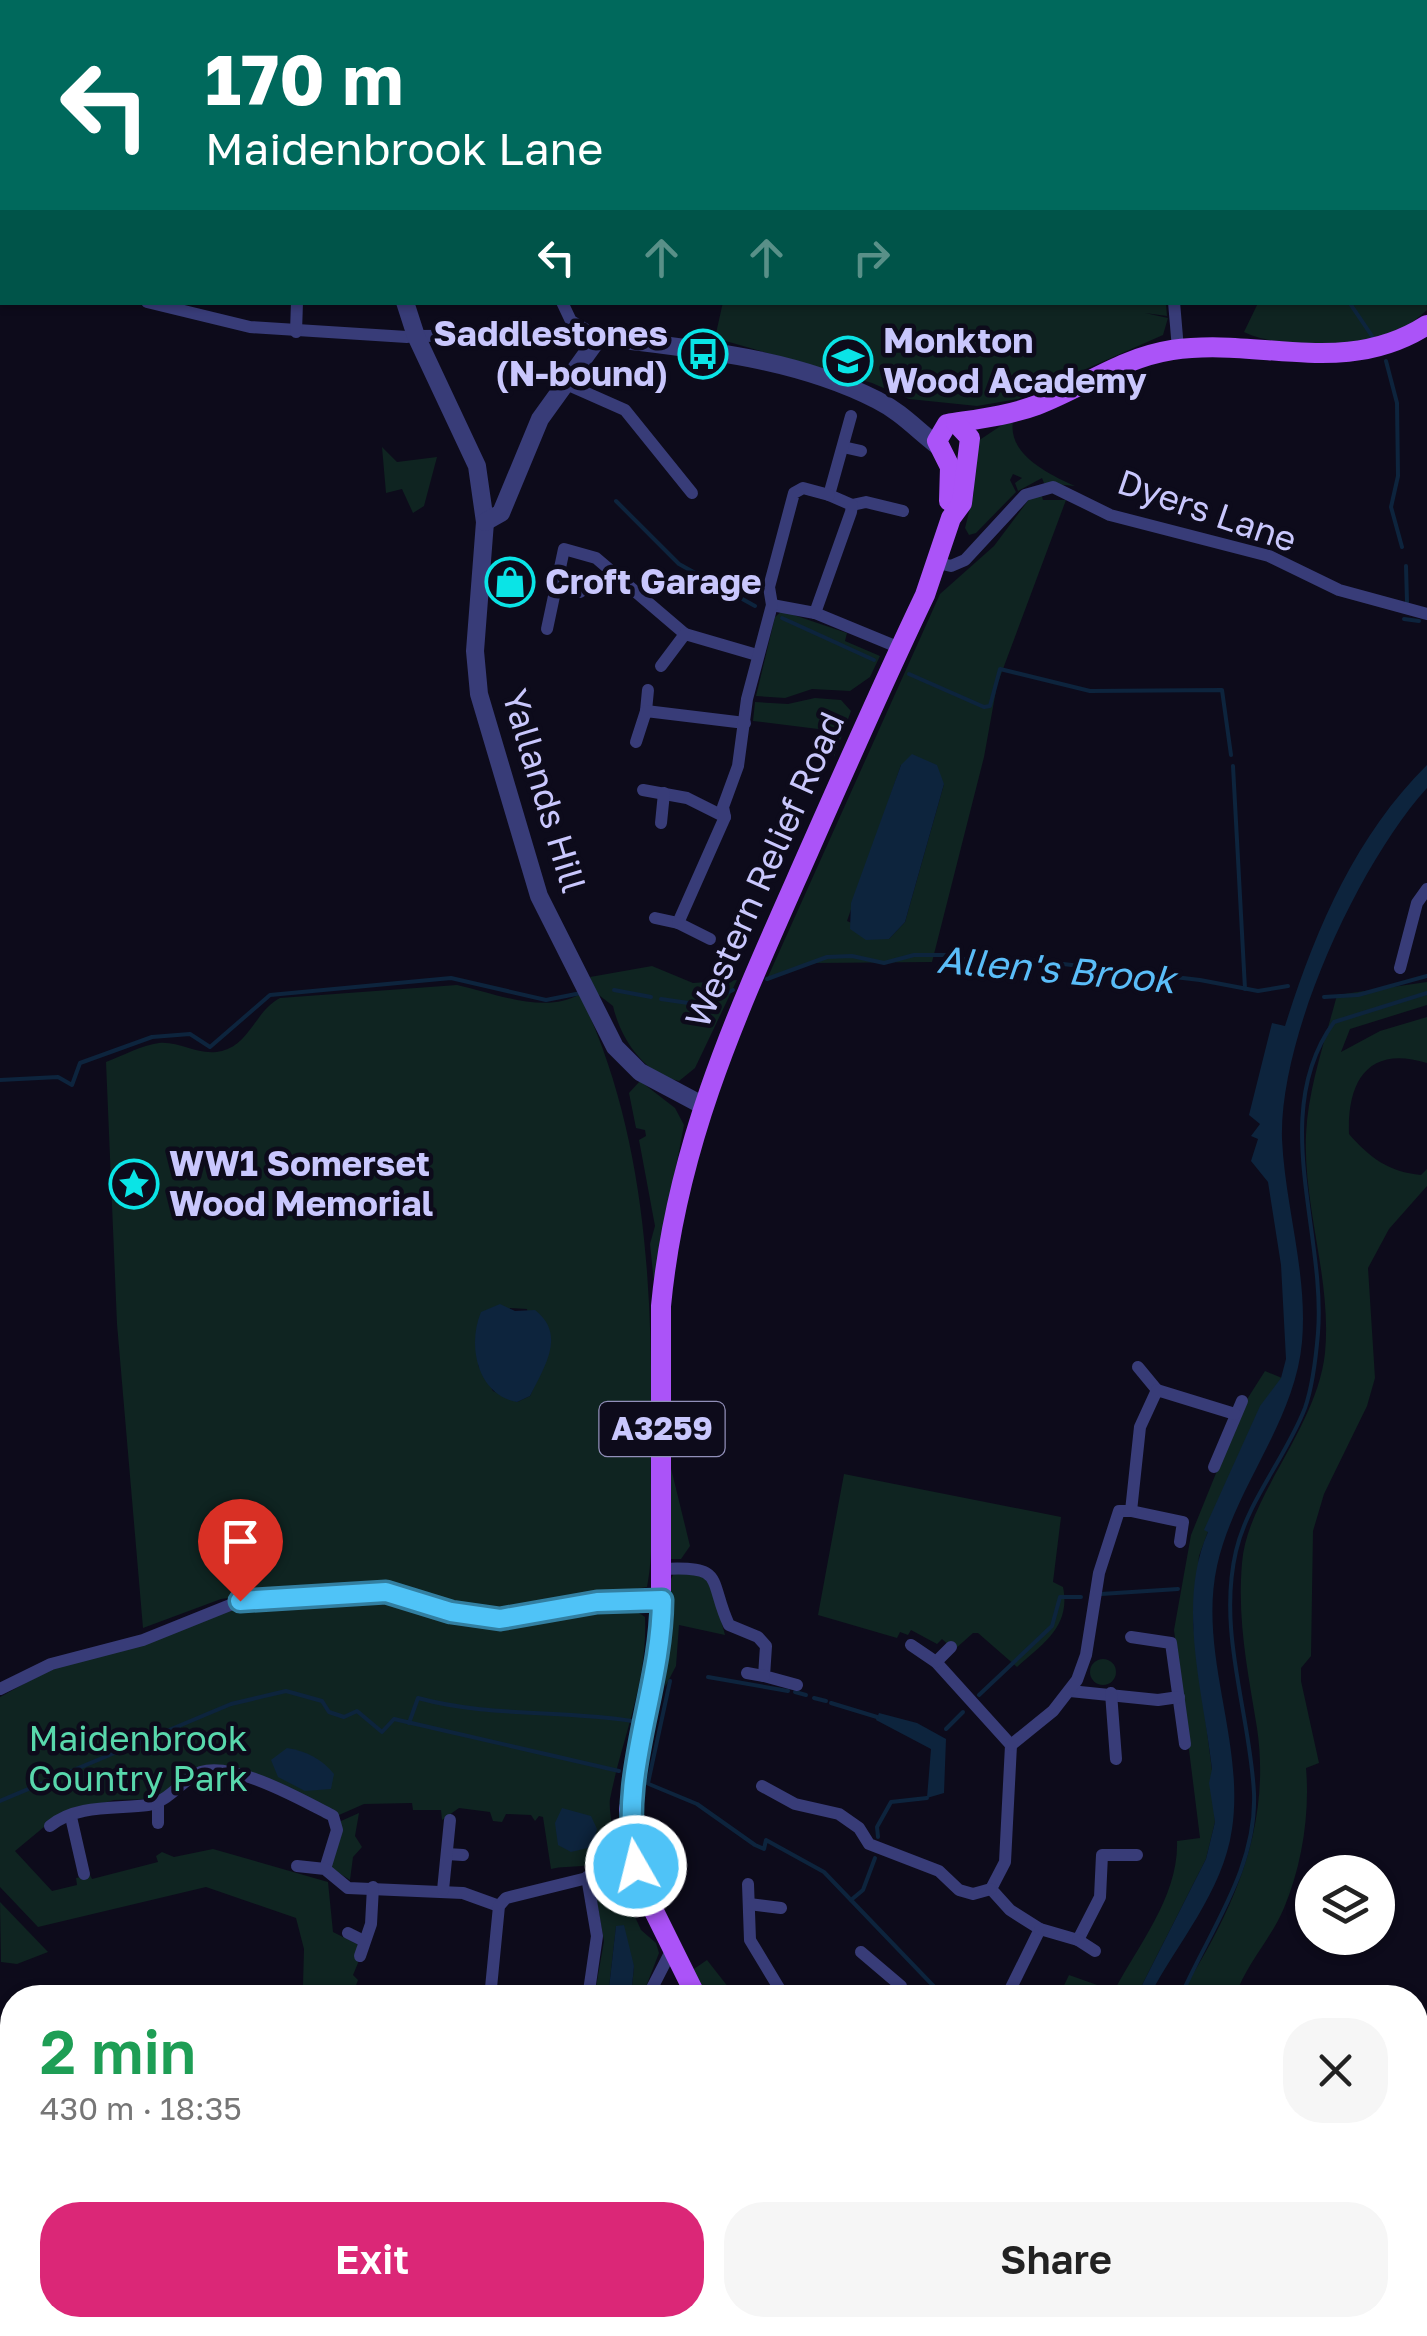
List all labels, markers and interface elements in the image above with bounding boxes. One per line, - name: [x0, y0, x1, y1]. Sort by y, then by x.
- text: 170 m: [205, 36, 403, 120]
- icon: left: [40, 40, 170, 170]
- text: Maidenbrook Lane: [205, 121, 603, 175]
- icon: left: [529, 230, 584, 285]
- icon: ahead: [634, 230, 689, 285]
- icon: ahead: [739, 230, 794, 285]
- icon: right: [844, 230, 899, 285]
- place label: Saddlestones (N-bound): [433, 312, 668, 394]
- place label: Monkton Wood Academy: [883, 319, 1147, 401]
- bus stop icon: Saddlestones (N-bound): [677, 328, 729, 380]
- school or university icon: Monkton Wood Academy: [822, 335, 874, 387]
- street label: Dyers Lane: [1112, 460, 1302, 560]
- shop icon: Croft Garage: [484, 556, 536, 608]
- place label: Croft Garage: [545, 560, 762, 602]
- street label: Yallands Hill: [494, 684, 596, 897]
- street label: Western Relief Road: [676, 705, 853, 1034]
- water label: Allen's Brook: [935, 936, 1180, 1002]
- place label: WW1 Somerset Wood Memorial: [169, 1142, 433, 1224]
- place icon: WW1 Somerset Wood Memorial: [108, 1158, 160, 1210]
- road number: A3259: [600, 1402, 724, 1456]
- pin: [198, 1499, 283, 1602]
- icon: arrive: [213, 1514, 268, 1569]
- park label: Maidenbrook Country Park: [28, 1717, 248, 1799]
- position arrow: [584, 1814, 688, 1918]
- map controls: [1295, 1855, 1395, 1955]
- button: layers: [1295, 1855, 1395, 1955]
- text: 2 min: [40, 2015, 196, 2087]
- button: close: [1283, 2018, 1388, 2123]
- text: 430 m · 18:35: [40, 2089, 242, 2127]
- button: Exit: [40, 2202, 704, 2317]
- button: Share: [724, 2202, 1388, 2317]

